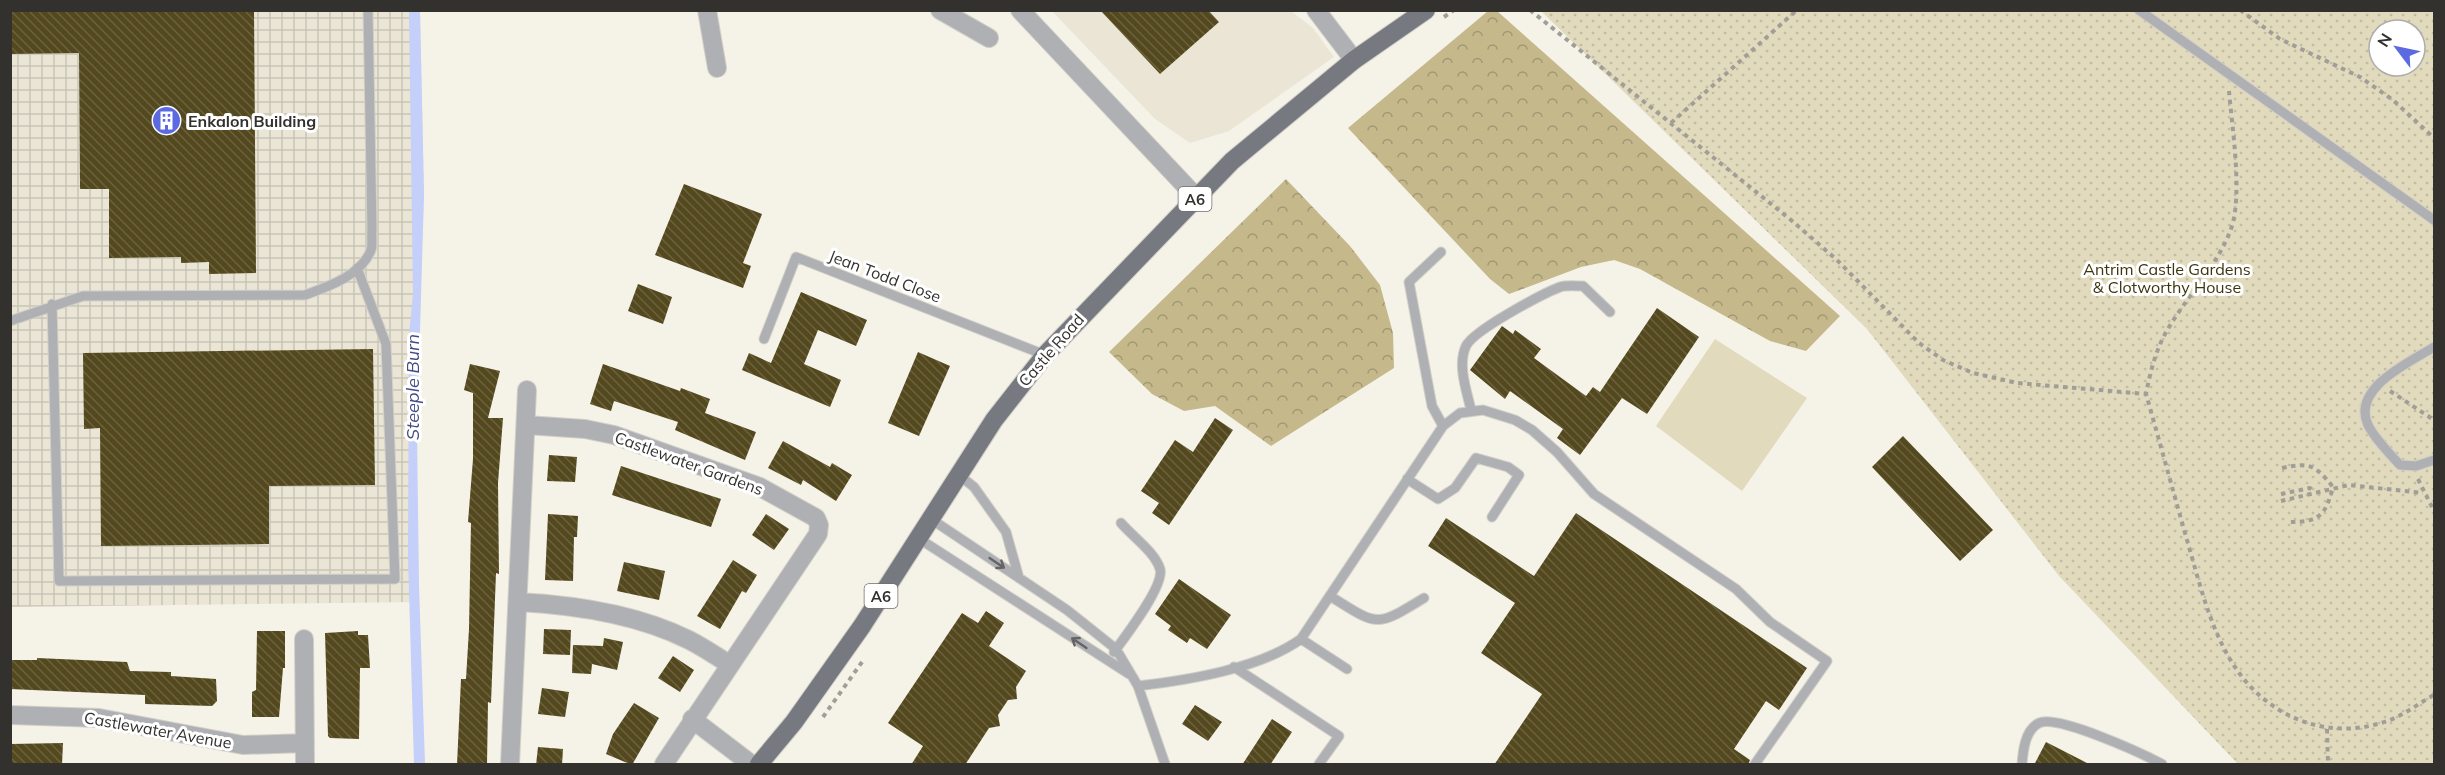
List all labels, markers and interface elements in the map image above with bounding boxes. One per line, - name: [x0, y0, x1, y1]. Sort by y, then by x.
- north arrow: [2367, 18, 2427, 78]
- text: N: [2373, 30, 2396, 50]
- building icon: Enkalon Building: [151, 105, 183, 137]
- place label: Enkalon Building: [188, 111, 316, 131]
- road number: A6: [1178, 187, 1212, 211]
- street label: Jean Todd Close: [826, 245, 944, 307]
- park label: Antrim Castle Gardens & Clotworthy House: [2083, 259, 2251, 297]
- street label: Castle Road: [1014, 310, 1088, 390]
- water label: Steeple Burn: [401, 334, 424, 440]
- street label: Castlewater Gardens: [612, 427, 766, 499]
- one-way arrow: [988, 557, 1004, 569]
- road number: A6: [864, 584, 898, 608]
- one-way arrow: [1072, 637, 1088, 649]
- street label: Castlewater Avenue: [83, 707, 233, 753]

